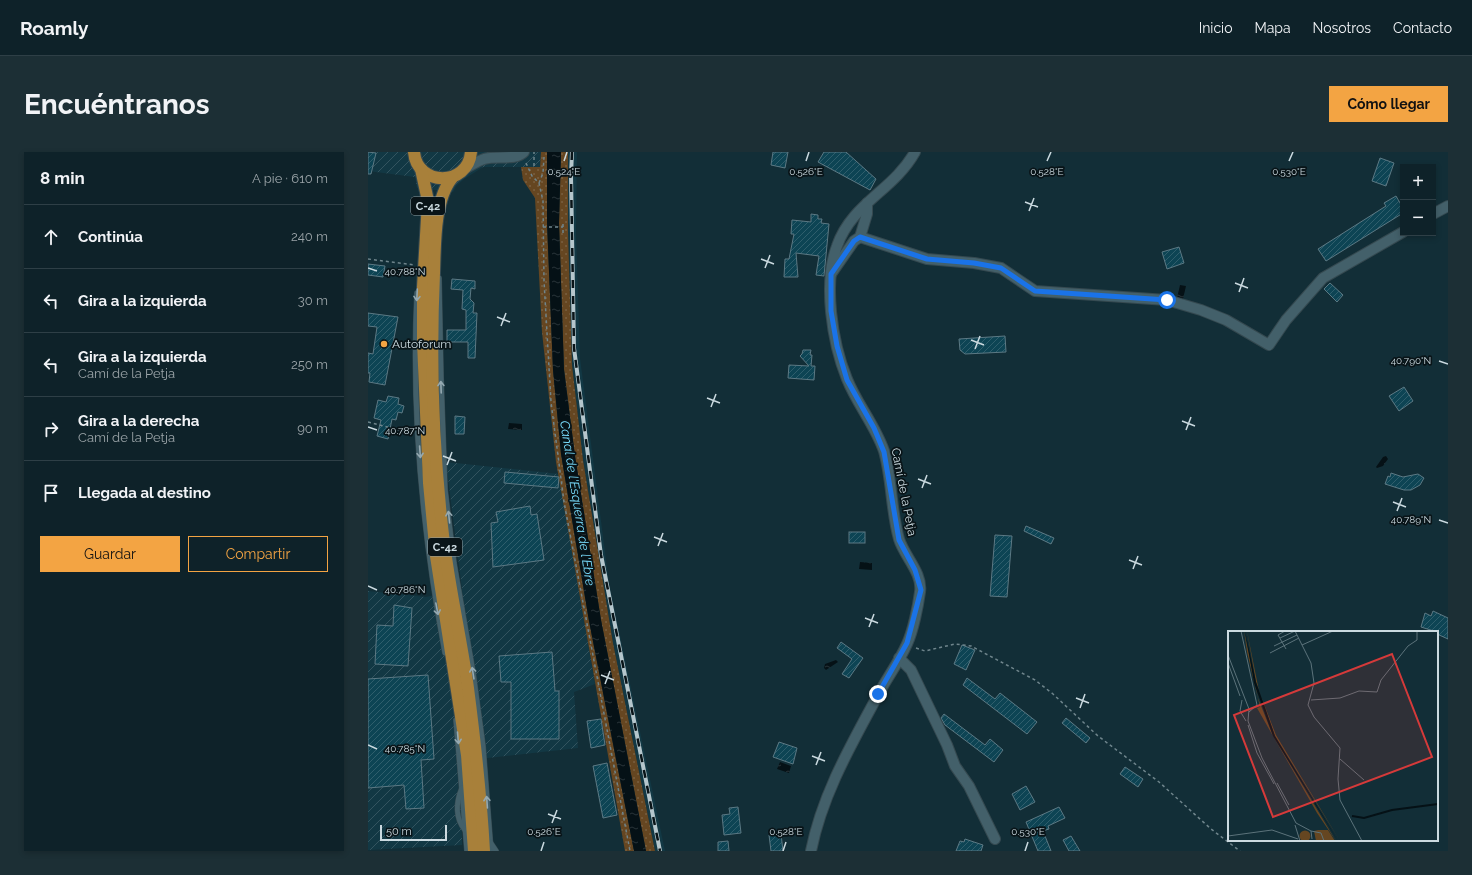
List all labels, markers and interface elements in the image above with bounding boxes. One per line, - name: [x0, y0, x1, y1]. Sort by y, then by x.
- text: Roamly: [20, 17, 88, 39]
- text: Inicio: [1199, 20, 1232, 36]
- text: Mapa: [1254, 20, 1291, 36]
- text: Nosotros: [1313, 20, 1371, 36]
- text: Contacto: [1393, 20, 1452, 36]
- button: Cómo llegar: [1329, 86, 1448, 122]
- text: Encuéntranos: [24, 88, 210, 121]
- map controls: [1400, 164, 1436, 236]
- button: +: [1400, 164, 1436, 200]
- text: 0.524°E: [548, 166, 580, 177]
- text: 0.526°E: [789, 166, 823, 177]
- text: 0.528°E: [1030, 166, 1064, 177]
- text: 0.530°E: [1272, 166, 1306, 177]
- text: 8 min: [40, 168, 85, 188]
- text: A pie · 610 m: [252, 171, 328, 186]
- road number: C-42: [411, 197, 445, 215]
- button: −: [1400, 200, 1436, 236]
- icon: ahead: [40, 226, 62, 248]
- text: Continúa: [78, 228, 143, 246]
- text: 240 m: [291, 229, 328, 244]
- text: 40.788°N: [385, 266, 425, 277]
- one-way arrow: [414, 288, 421, 301]
- icon: left: [40, 290, 62, 312]
- route start: [1158, 291, 1176, 309]
- text: Gira a la izquierda: [78, 292, 207, 310]
- text: 30 m: [298, 293, 328, 308]
- place label: Autoforum: [392, 337, 451, 351]
- marker: Autoforum: [379, 339, 389, 349]
- text: Gira a la izquierda: [78, 348, 207, 366]
- icon: left: [40, 354, 62, 376]
- text: 40.790°N: [1391, 355, 1431, 366]
- text: 250 m: [291, 357, 328, 372]
- text: Camí de la Petja: [78, 366, 175, 381]
- one-way arrow: [437, 381, 445, 394]
- text: Gira a la derecha: [78, 412, 199, 430]
- icon: right: [40, 418, 62, 440]
- water label: Canal de l'Esquerra de l'Ebre: [557, 419, 598, 587]
- text: 90 m: [297, 421, 328, 436]
- text: 40.787°N: [385, 425, 425, 436]
- text: Camí de la Petja: [78, 430, 175, 445]
- one-way arrow: [416, 445, 423, 458]
- street label: Camí de la Petja: [889, 447, 919, 537]
- icon: arrive: [40, 482, 62, 504]
- text: Llegada al destino: [78, 484, 211, 502]
- one-way arrow: [445, 511, 452, 524]
- text: 40.789°N: [1391, 514, 1431, 525]
- button: Guardar: [40, 536, 180, 572]
- button: Compartir: [188, 536, 328, 572]
- road number: C-42: [428, 538, 462, 556]
- text: 40.786°N: [385, 584, 425, 595]
- one-way arrow: [433, 603, 441, 616]
- inset map: [1228, 631, 1438, 841]
- one-way arrow: [469, 667, 477, 680]
- route end: [869, 685, 887, 703]
- one-way arrow: [454, 731, 461, 744]
- text: 40.785°N: [385, 743, 425, 754]
- one-way arrow: [483, 796, 490, 809]
- scale bar: [380, 823, 447, 842]
- text: 50 m: [386, 825, 412, 838]
- text: 0.526°E: [527, 826, 561, 837]
- text: 0.528°E: [769, 826, 803, 837]
- text: 0.530°E: [1011, 826, 1045, 837]

